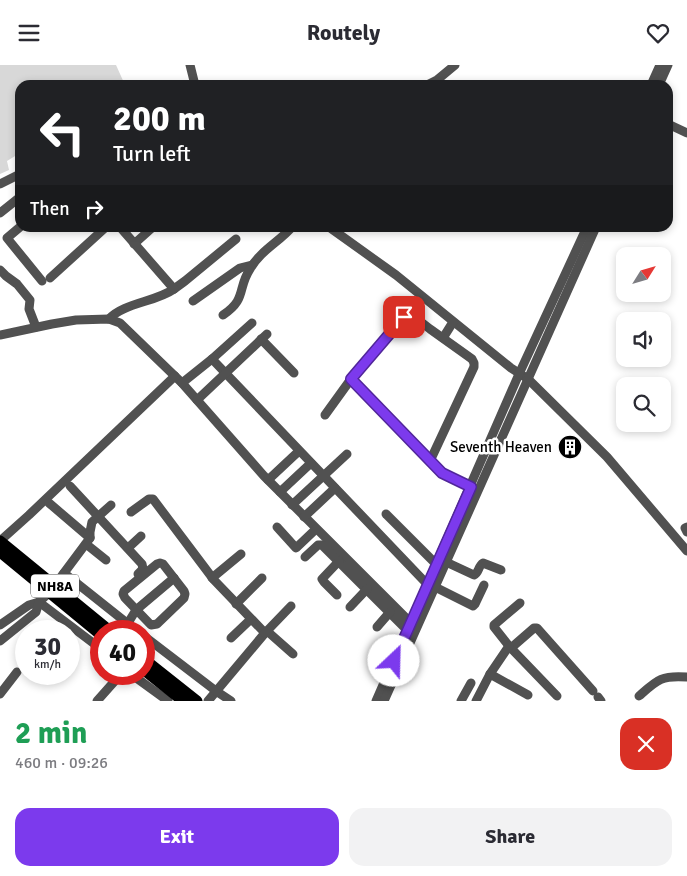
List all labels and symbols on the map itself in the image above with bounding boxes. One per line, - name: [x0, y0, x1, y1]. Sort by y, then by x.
- north arrow: [616, 247, 671, 303]
- pin: [383, 296, 425, 338]
- building icon: Seventh Heaven: [557, 434, 583, 460]
- place label: Seventh Heaven: [450, 438, 552, 456]
- road number: NH8A: [31, 575, 79, 597]
- speed limit sign: 40: [90, 620, 155, 685]
- position arrow: [367, 634, 419, 686]

